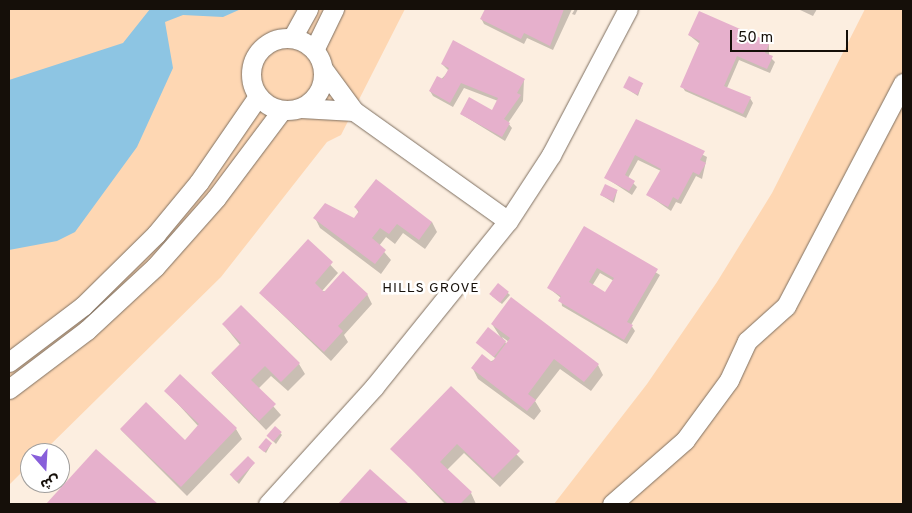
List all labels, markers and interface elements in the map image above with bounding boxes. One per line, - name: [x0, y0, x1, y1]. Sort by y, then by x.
- scale bar: [732, 20, 850, 52]
- text: 50 m: [738, 29, 773, 48]
- district label: HILLS GROVE: [381, 281, 481, 297]
- north arrow: [20, 443, 70, 493]
- text: ش: [38, 471, 62, 493]

